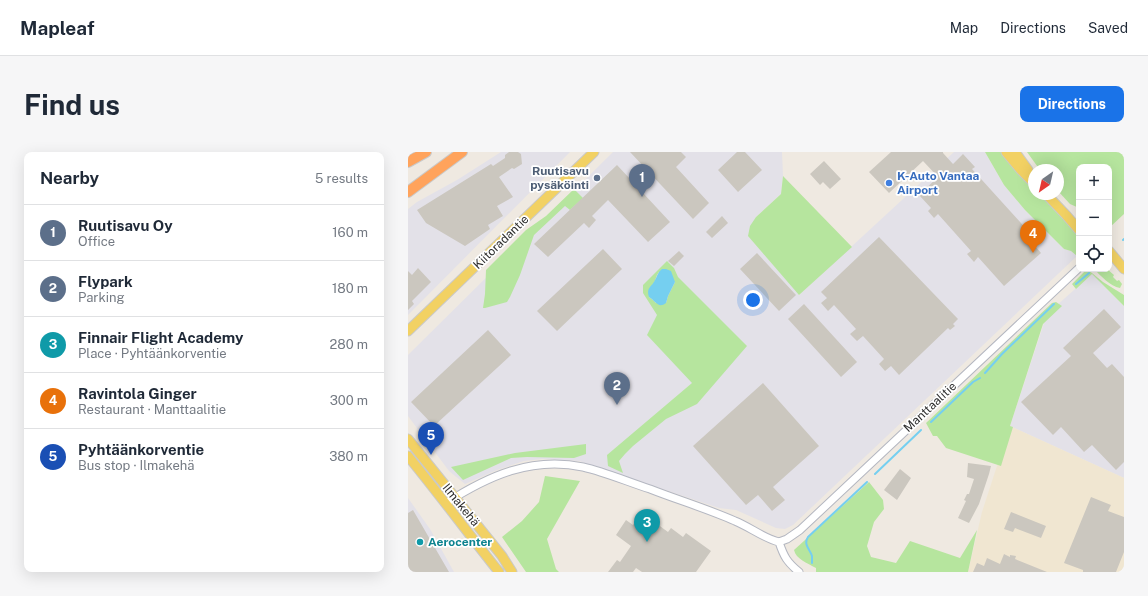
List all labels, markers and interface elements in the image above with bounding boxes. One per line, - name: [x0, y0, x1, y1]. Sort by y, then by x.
- text: Mapleaf: [20, 17, 94, 39]
- text: Map: [950, 20, 978, 36]
- text: Directions: [1000, 20, 1066, 36]
- text: Saved: [1088, 20, 1128, 36]
- button: Directions: [1020, 86, 1124, 122]
- text: Find us: [24, 88, 120, 121]
- place label: Ruutisavu pysäköinti: [530, 164, 589, 192]
- pin: 1: [629, 164, 655, 197]
- north arrow: [1028, 164, 1064, 200]
- map controls: [1076, 164, 1112, 272]
- button: +: [1076, 164, 1112, 200]
- text: Nearby: [40, 168, 99, 188]
- place label: K-Auto Vantaa Airport: [897, 169, 979, 197]
- text: 5 results: [315, 171, 368, 186]
- marker: Ruutisavu pysäköinti: [592, 173, 602, 183]
- marker: K-Auto Vantaa Airport: [884, 178, 894, 188]
- button: −: [1076, 200, 1112, 236]
- street label: Kiitoradantie: [470, 212, 532, 272]
- text: Ruutisavu Oy: [78, 217, 173, 234]
- pin: 4: [1020, 220, 1046, 253]
- text: 1: [50, 225, 56, 240]
- text: 160 m: [332, 225, 368, 240]
- text: Office: [78, 234, 115, 249]
- button: locate: [1076, 236, 1112, 272]
- text: Flypark: [78, 273, 133, 290]
- text: 2: [49, 281, 57, 296]
- text: 180 m: [332, 281, 368, 296]
- text: Parking: [78, 290, 125, 305]
- your location: [743, 290, 763, 310]
- text: Finnair Flight Academy: [78, 329, 243, 346]
- text: 3: [49, 337, 57, 352]
- text: 280 m: [330, 337, 368, 352]
- text: Place · Pyhtäänkorventie: [78, 346, 227, 361]
- pin: 2: [604, 372, 630, 405]
- street label: Manttaalitie: [901, 379, 959, 435]
- text: Ravintola Ginger: [78, 385, 197, 402]
- text: 4: [49, 393, 57, 408]
- text: 300 m: [330, 393, 368, 408]
- text: Restaurant · Manttaalitie: [78, 402, 226, 417]
- pin: 5: [418, 422, 444, 455]
- text: Pyhtäänkorventie: [78, 441, 204, 458]
- text: 5: [49, 449, 57, 464]
- text: 380 m: [329, 449, 368, 464]
- text: Bus stop · Ilmakehä: [78, 458, 194, 473]
- street label: Ilmakehä: [440, 481, 482, 529]
- pin: 3: [634, 509, 660, 542]
- place label: Aerocenter: [428, 535, 492, 549]
- marker: Aerocenter: [415, 537, 425, 547]

